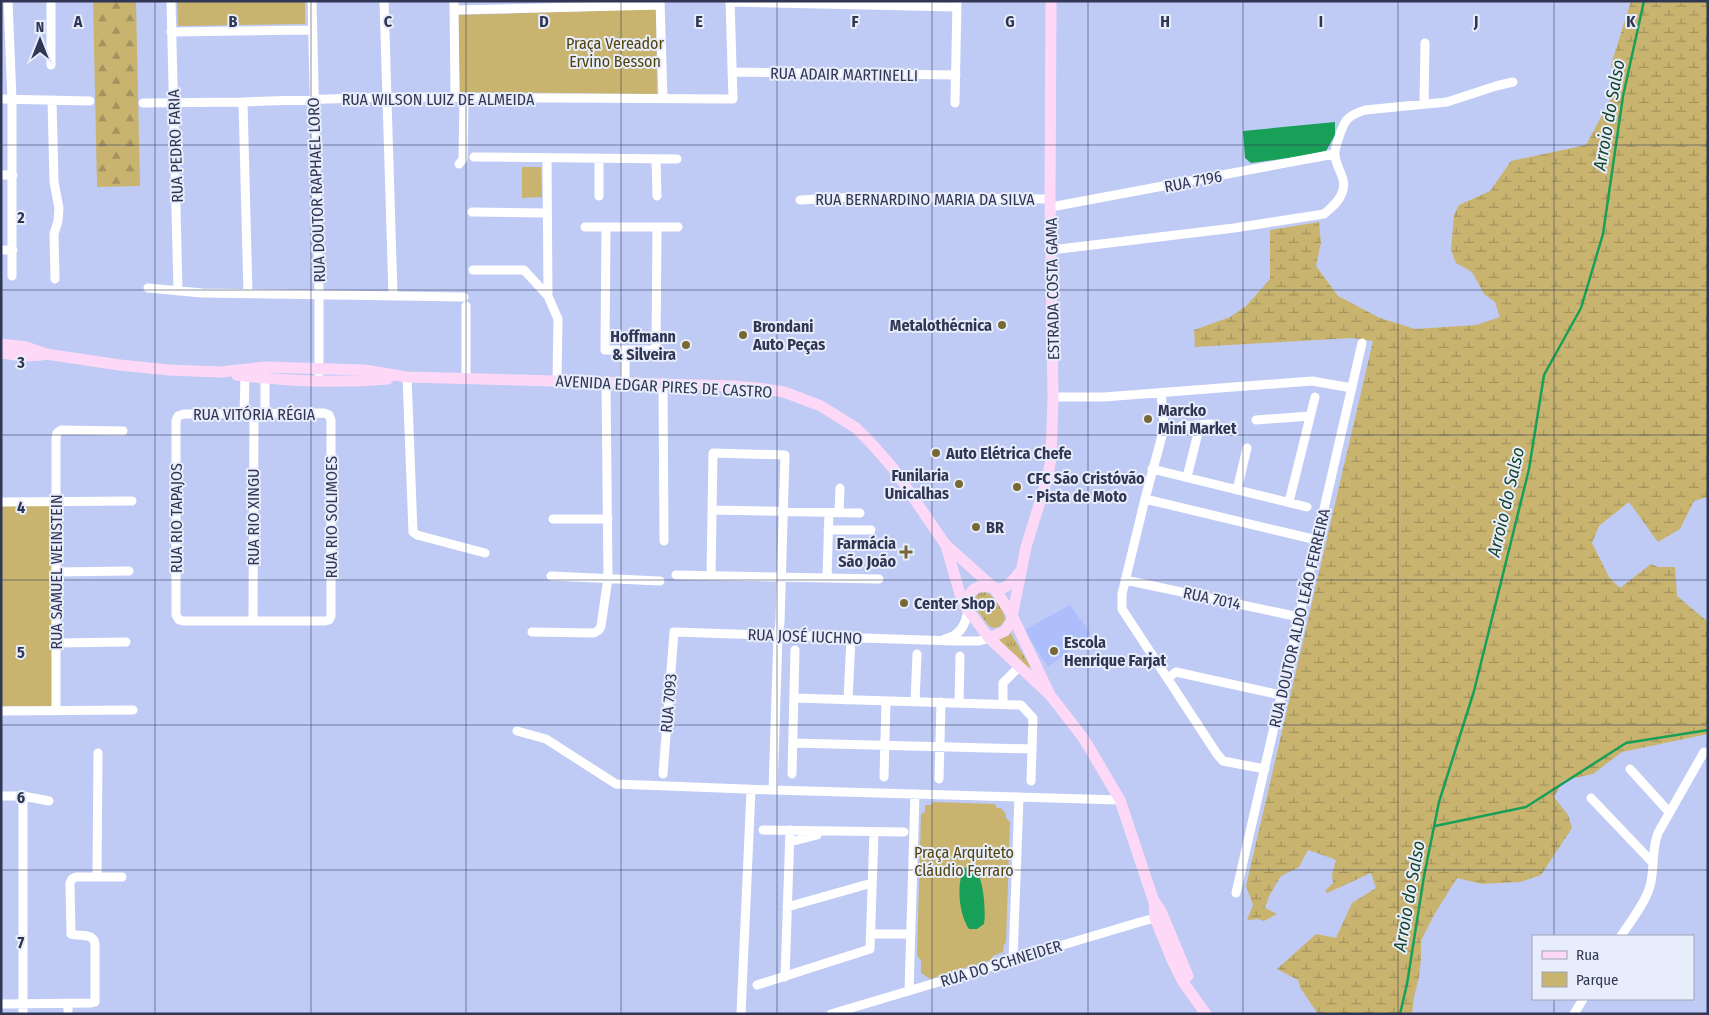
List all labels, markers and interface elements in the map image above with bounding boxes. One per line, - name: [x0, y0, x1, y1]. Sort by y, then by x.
- text: A: [73, 12, 83, 31]
- text: B: [229, 12, 238, 31]
- text: C: [384, 12, 393, 31]
- text: D: [539, 12, 549, 31]
- text: E: [695, 12, 703, 31]
- text: F: [851, 12, 859, 31]
- text: G: [1005, 12, 1015, 31]
- text: H: [1160, 12, 1170, 31]
- text: I: [1319, 12, 1323, 31]
- text: J: [1473, 12, 1478, 31]
- text: K: [1626, 12, 1636, 31]
- north arrow: [15, 15, 65, 65]
- text: N: [36, 19, 44, 36]
- park label: Praça Vereador Ervino Besson: [566, 34, 665, 71]
- water label: Arroio do Salso: [1588, 58, 1630, 173]
- street label: RUA ADAIR MARTINELLI: [770, 64, 918, 85]
- street label: RUA PEDRO FARIA: [164, 88, 187, 203]
- street label: RUA WILSON LUIZ DE ALMEIDA: [342, 90, 535, 109]
- street label: RUA DOUTOR RAPHAEL LORO: [304, 97, 329, 283]
- street label: RUA 7196: [1163, 167, 1224, 196]
- street label: RUA BERNARDINO MARIA DA SILVA: [815, 190, 1035, 209]
- text: 2: [16, 208, 25, 227]
- street label: ESTRADA COSTA GAMA: [1042, 217, 1063, 360]
- place label: Metalothécnica: [890, 316, 992, 335]
- place label: Brondani Auto Peças: [752, 317, 825, 355]
- marker: Metalothécnica: [996, 319, 1008, 331]
- place label: Hoffmann & Silveira: [610, 327, 676, 364]
- marker: Brondani Auto Peças: [737, 329, 749, 341]
- marker: Hoffmann & Silveira: [680, 339, 692, 351]
- text: 3: [16, 353, 25, 372]
- street label: AVENIDA EDGAR PIRES DE CASTRO: [555, 371, 773, 402]
- place label: Marcko Mini Market: [1158, 401, 1237, 438]
- street label: RUA VITÓRIA RÉGIA: [193, 405, 316, 424]
- marker: Marcko Mini Market: [1142, 413, 1154, 425]
- place label: Auto Elétrica Chefe: [945, 444, 1072, 463]
- water label: Arroio do Salso: [1482, 445, 1529, 560]
- marker: Auto Elétrica Chefe: [930, 447, 942, 459]
- street label: RUA RIO SOLIMOES: [322, 456, 341, 578]
- street label: RUA RIO TAPAJOS: [167, 463, 186, 573]
- place label: Funilaria Unicalhas: [885, 466, 949, 503]
- street label: RUA RIO XINGU: [244, 468, 263, 566]
- place label: CFC São Cristóvão - Pista de Moto: [1027, 469, 1145, 506]
- marker: Funilaria Unicalhas: [953, 478, 965, 490]
- marker: CFC São Cristóvão - Pista de Moto: [1011, 481, 1023, 493]
- street label: RUA SAMUEL WEINSTEIN: [47, 494, 66, 650]
- text: 4: [17, 498, 25, 517]
- street label: RUA DOUTOR ALDO LEÃO FERREIRA: [1265, 506, 1334, 729]
- place label: BR: [986, 518, 1005, 537]
- marker: BR: [970, 521, 982, 533]
- place label: Farmácia São João: [837, 534, 896, 571]
- marker: Farmácia São João: [900, 546, 912, 558]
- street label: RUA 7014: [1181, 583, 1243, 614]
- place label: Center Shop: [914, 594, 995, 613]
- marker: Center Shop: [898, 597, 910, 609]
- street label: RUA JOSÉ IUCHNO: [747, 625, 863, 648]
- place label: Escola Henrique Farjat: [1064, 633, 1166, 670]
- text: 5: [17, 643, 25, 662]
- marker: Escola Henrique Farjat: [1048, 645, 1060, 657]
- street label: RUA 7093: [656, 673, 681, 733]
- text: 6: [17, 788, 25, 807]
- water label: Arroio do Salso: [1388, 839, 1430, 954]
- park label: Praça Arquiteto Cláudio Ferraro: [914, 843, 1014, 880]
- text: 7: [18, 933, 25, 952]
- legend: [1532, 935, 1694, 1000]
- street label: RUA DO SCHNEIDER: [938, 936, 1064, 991]
- text: Rua: [1576, 946, 1599, 964]
- text: Parque: [1576, 971, 1619, 989]

